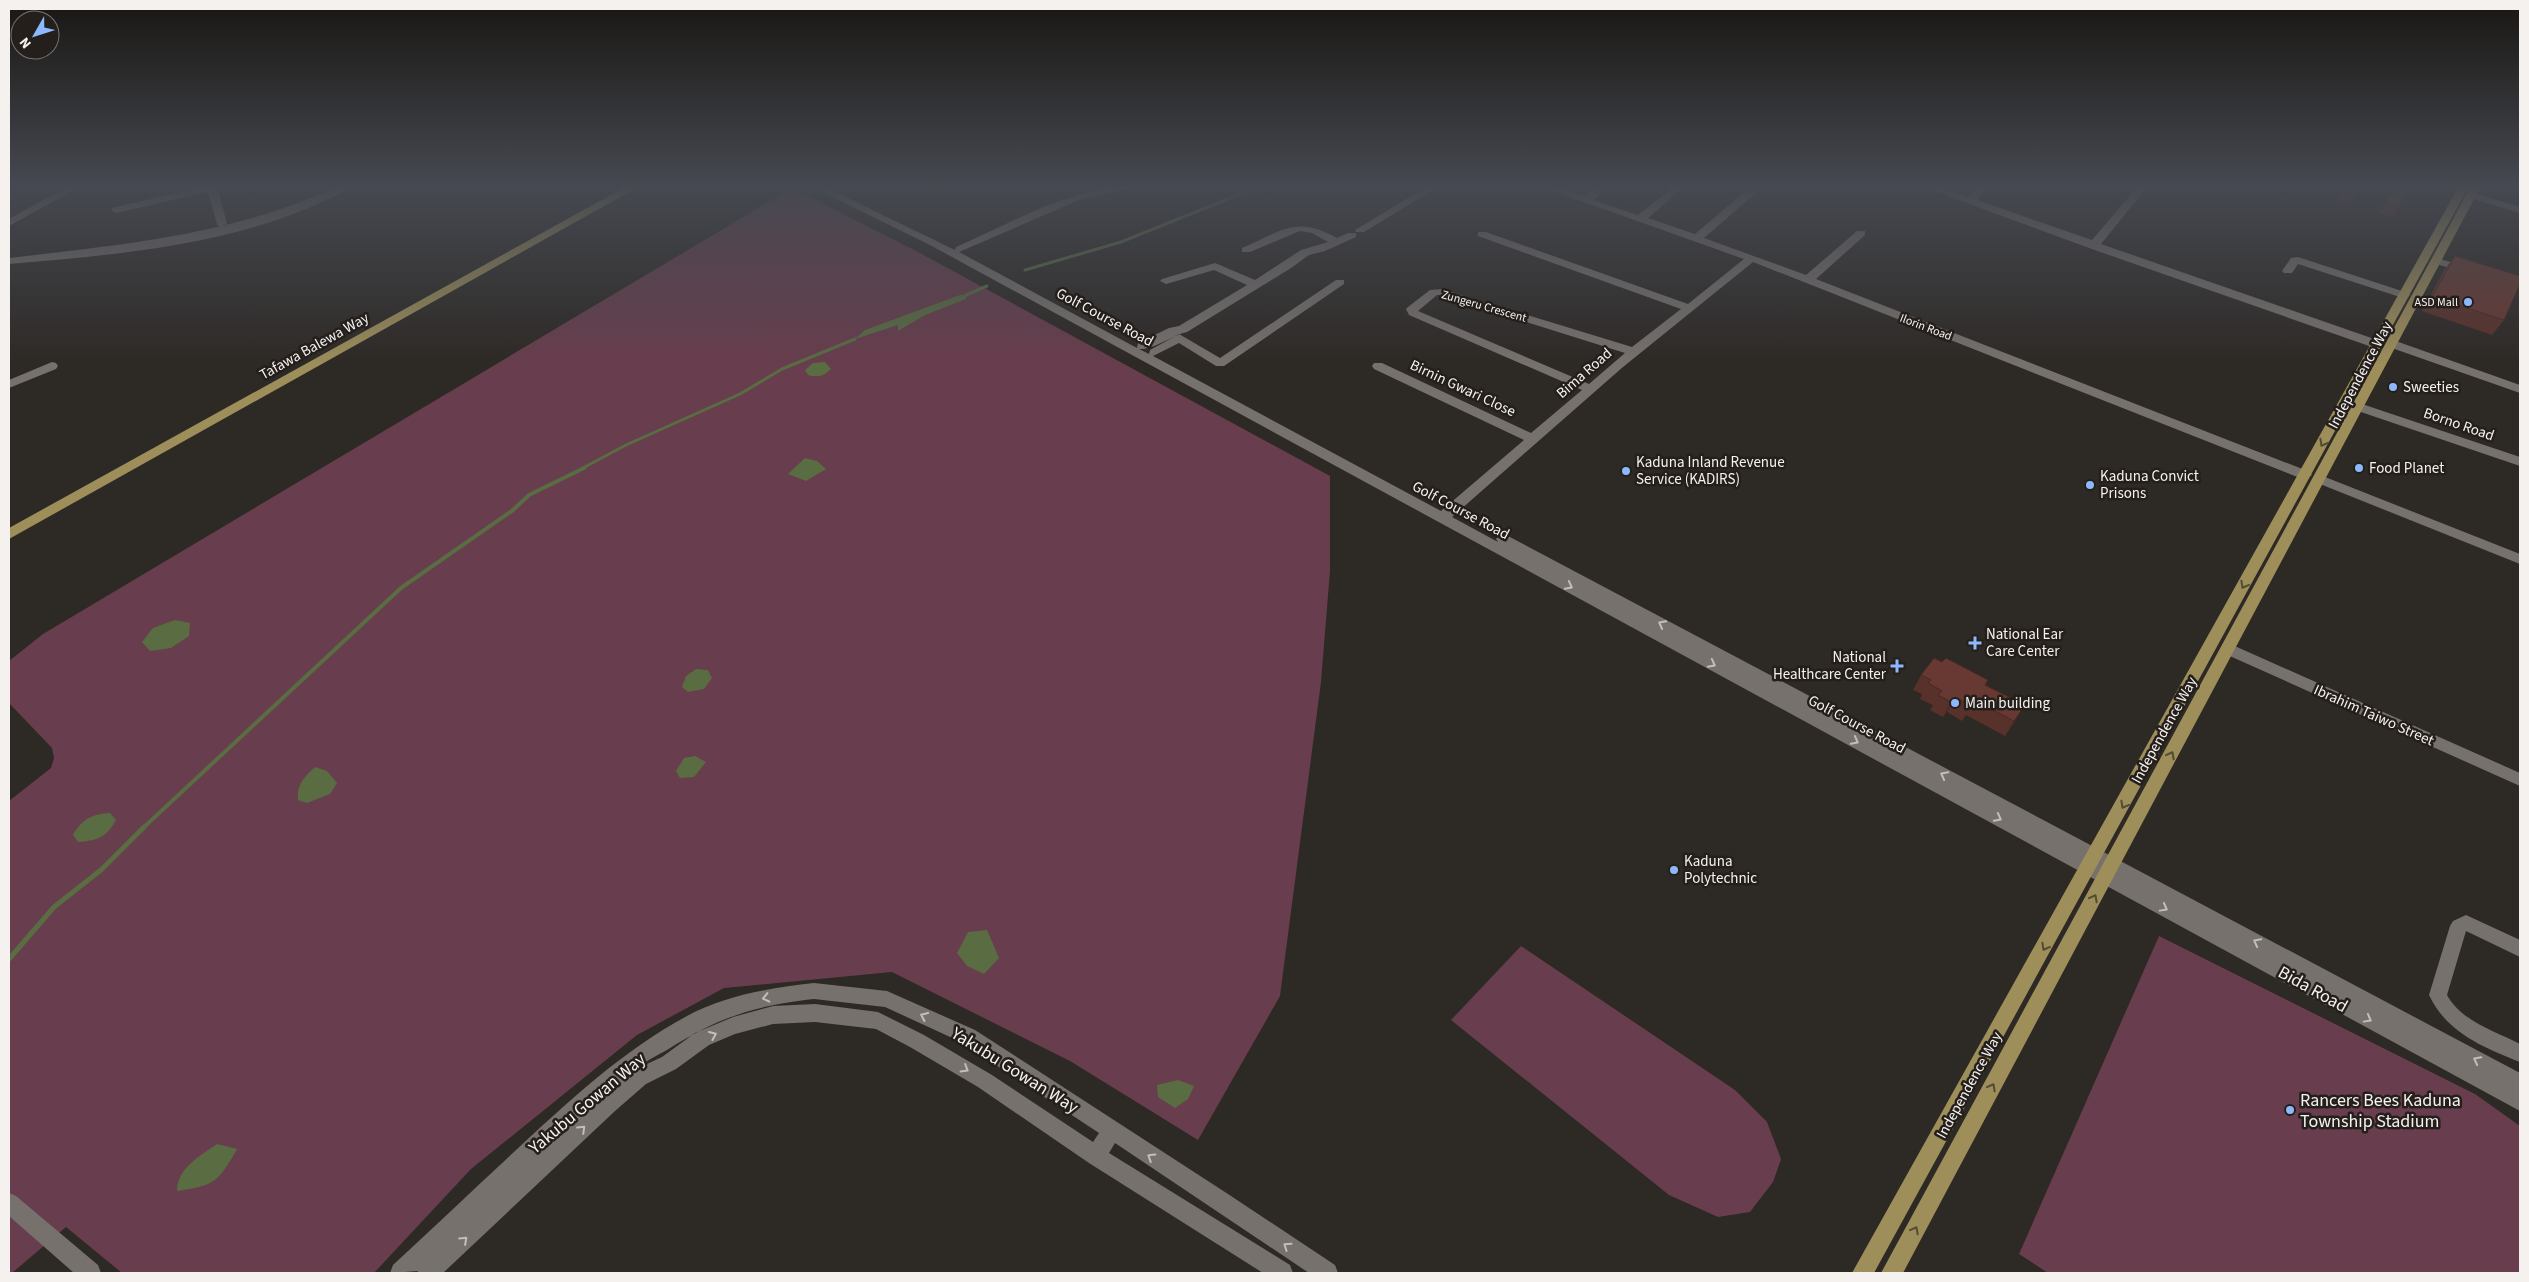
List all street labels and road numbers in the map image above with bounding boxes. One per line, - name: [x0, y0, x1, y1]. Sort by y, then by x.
- street label: Golf Course Road: [1052, 283, 1157, 352]
- street label: Zungeru Crescent: [1439, 286, 1528, 327]
- street label: Tafawa Balewa Way: [256, 308, 373, 385]
- street label: Ilorin Road: [1897, 310, 1954, 345]
- street label: Independence Way: [2323, 318, 2398, 433]
- street label: Bima Road: [1552, 343, 1617, 404]
- street label: Birnin Gwari Close: [1407, 355, 1519, 422]
- street label: Borno Road: [2421, 403, 2497, 446]
- street label: Golf Course Road: [1408, 476, 1513, 545]
- street label: Independence Way: [2126, 673, 2202, 787]
- street label: Ibrahim Taiwo Street: [2310, 680, 2437, 751]
- street label: Golf Course Road: [1804, 690, 1909, 759]
- street label: Bida Road: [2273, 960, 2352, 1019]
- street label: Yakubu Gowan Way: [946, 1021, 1084, 1120]
- street label: Independence Way: [1931, 1028, 2007, 1142]
- street label: Yakubu Gowan Way: [523, 1047, 652, 1160]

